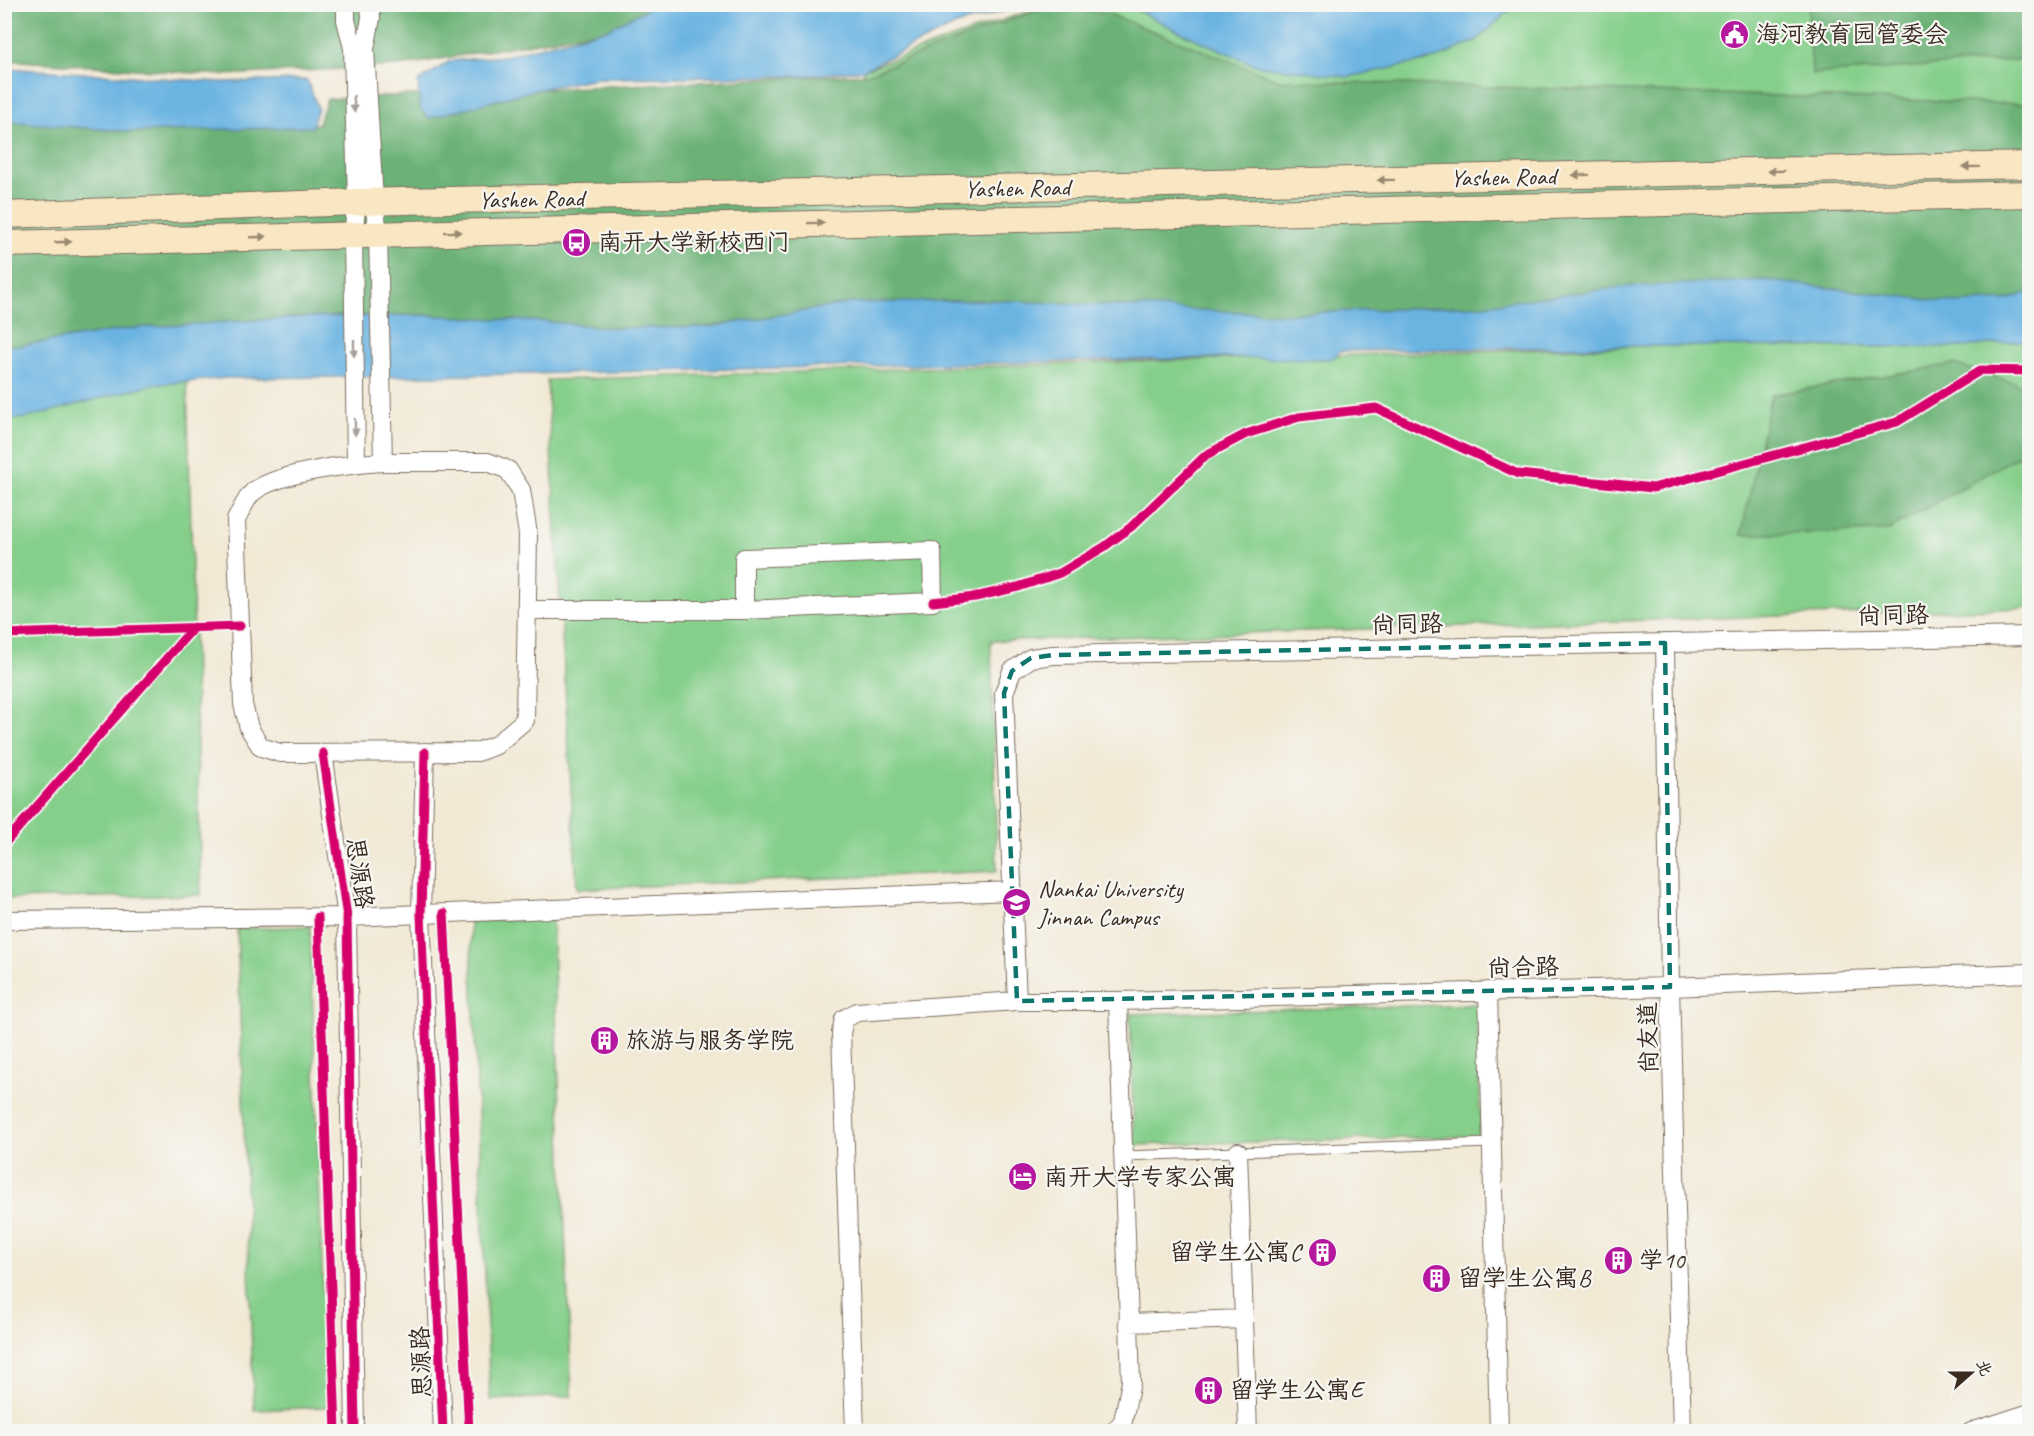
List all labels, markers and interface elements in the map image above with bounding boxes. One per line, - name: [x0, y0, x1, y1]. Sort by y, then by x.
- public building icon: 海河教育园管委会: [1719, 18, 1751, 50]
- place label: 海河教育园管委会: [1756, 19, 1948, 49]
- one-way arrow: [350, 95, 359, 114]
- street label: Yashen Road: [1450, 161, 1560, 193]
- one-way arrow: [1962, 162, 1981, 171]
- one-way arrow: [1767, 166, 1786, 176]
- one-way arrow: [1572, 170, 1591, 180]
- street label: Yashen Road: [964, 172, 1074, 204]
- one-way arrow: [1377, 175, 1396, 184]
- street label: Yashen Road: [478, 183, 588, 215]
- one-way arrow: [806, 218, 825, 228]
- bus stop icon: 南开大学新校西门: [561, 226, 593, 258]
- one-way arrow: [443, 227, 462, 236]
- place label: 南开大学新校西门: [598, 227, 790, 257]
- one-way arrow: [248, 232, 267, 241]
- one-way arrow: [53, 237, 72, 247]
- one-way arrow: [349, 338, 359, 357]
- one-way arrow: [350, 417, 359, 436]
- street label: 尚同路: [1857, 599, 1929, 631]
- street label: 尚同路: [1371, 608, 1443, 640]
- street label: 思源路: [340, 835, 380, 911]
- place label: Nankai University Jinnan Campus: [1037, 874, 1184, 932]
- school or university icon: Nankai University Jinnan Campus: [1001, 887, 1033, 919]
- street label: 尚合路: [1487, 951, 1559, 983]
- street label: 尚友道: [1632, 1002, 1664, 1074]
- building icon: 旅游与服务学院: [589, 1024, 621, 1056]
- place label: 旅游与服务学院: [626, 1025, 794, 1055]
- hotel icon: 南开大学专家公寓: [1007, 1161, 1039, 1193]
- place label: 南开大学专家公寓: [1044, 1162, 1236, 1192]
- building icon: 留学生公寓C: [1306, 1236, 1338, 1268]
- place label: 留学生公寓C: [1170, 1237, 1304, 1267]
- building icon: 学10: [1602, 1244, 1634, 1276]
- place label: 学10: [1639, 1245, 1687, 1275]
- building icon: 留学生公寓B: [1421, 1262, 1453, 1294]
- place label: 留学生公寓B: [1458, 1263, 1592, 1293]
- street label: 思源路: [405, 1325, 437, 1399]
- north arrow: [1941, 1343, 2001, 1403]
- text: 北: [1972, 1357, 1996, 1379]
- building icon: 留学生公寓E: [1193, 1374, 1225, 1406]
- place label: 留学生公寓E: [1230, 1375, 1366, 1405]

